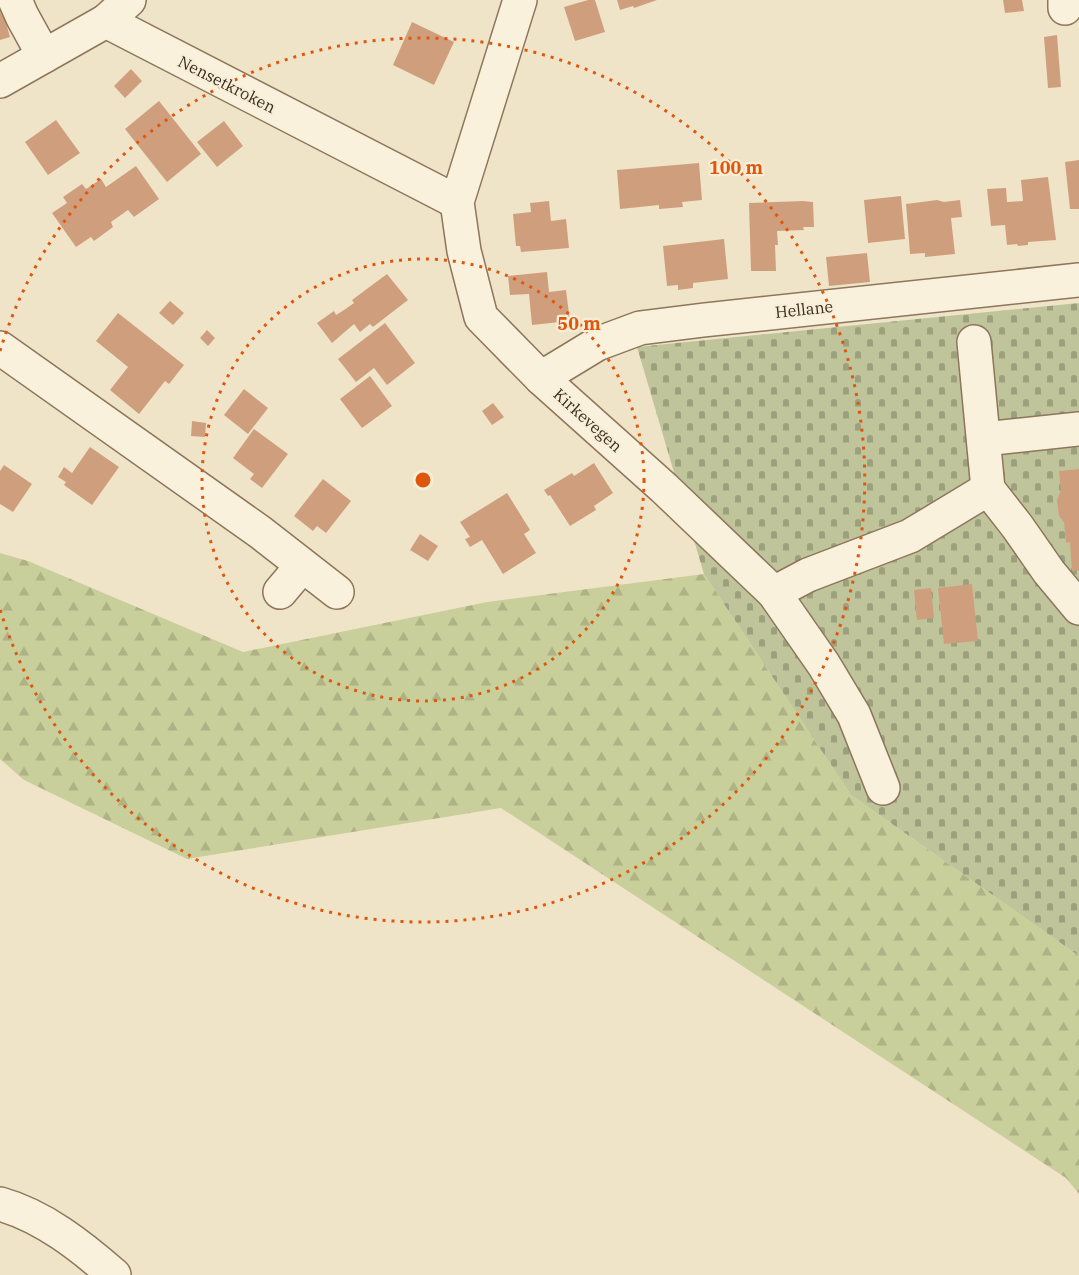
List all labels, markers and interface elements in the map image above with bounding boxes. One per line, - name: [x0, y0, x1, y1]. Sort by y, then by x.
- street label: Nensetkroken: [175, 51, 279, 117]
- text: 100 m: [709, 156, 764, 179]
- street label: Hellane: [774, 296, 834, 322]
- text: 50 m: [557, 312, 601, 335]
- street label: Kirkevegen: [550, 384, 626, 456]
- centre of rings: [413, 470, 433, 490]

